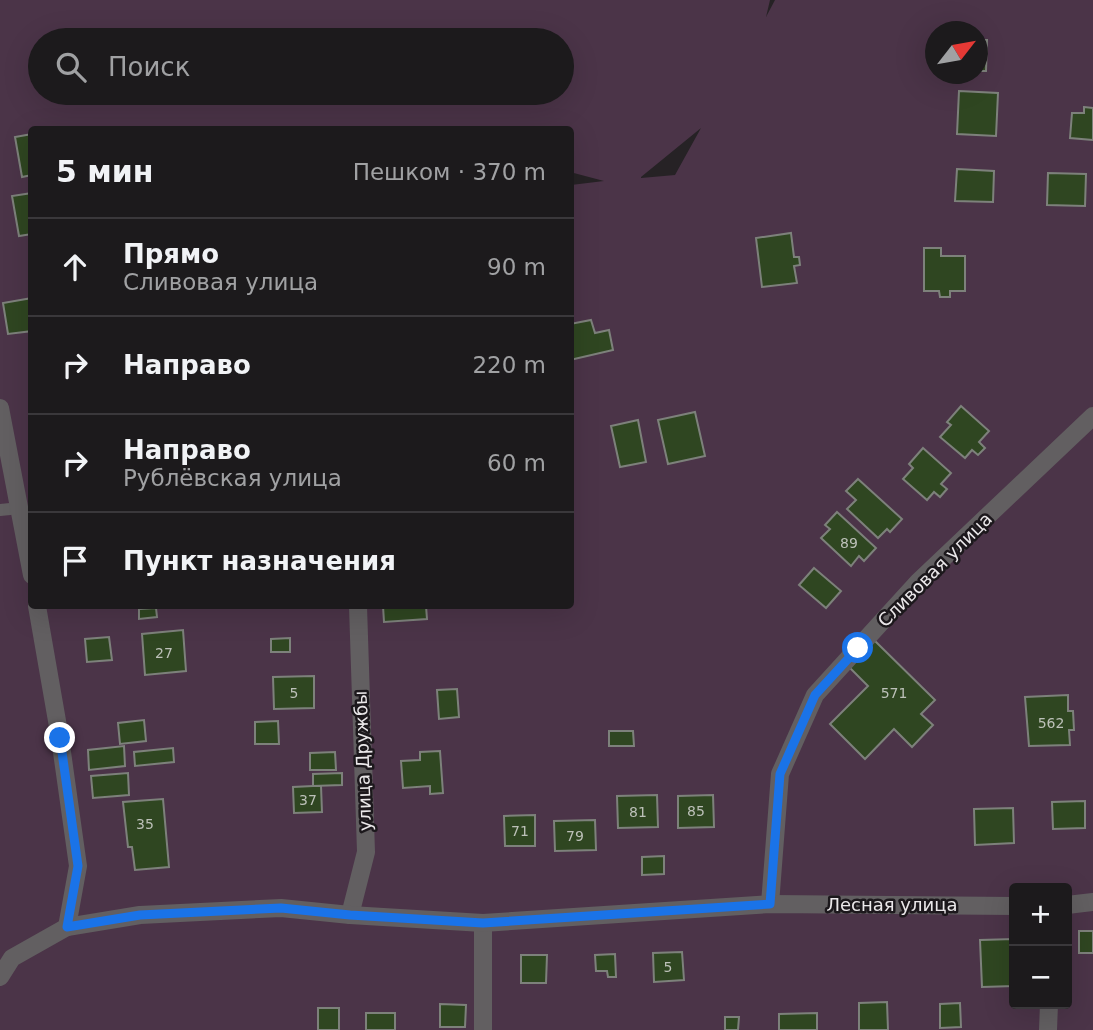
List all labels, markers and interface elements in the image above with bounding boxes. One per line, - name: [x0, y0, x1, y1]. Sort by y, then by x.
- north arrow: [925, 21, 988, 84]
- search box: [28, 28, 574, 105]
- icon: search: [52, 48, 90, 86]
- text: Поиск: [108, 52, 190, 82]
- text: 5 мин: [56, 154, 154, 189]
- text: Пешком · 370 m: [353, 159, 546, 185]
- text: Прямо: [123, 239, 219, 269]
- icon: ahead: [56, 248, 94, 286]
- text: 90 m: [487, 254, 546, 280]
- text: Сливовая улица: [123, 269, 318, 295]
- icon: right: [56, 346, 94, 384]
- text: Направо: [123, 350, 251, 380]
- text: 220 m: [472, 352, 546, 378]
- text: Направо: [123, 435, 251, 465]
- icon: right: [56, 444, 94, 482]
- text: 60 m: [487, 450, 546, 476]
- text: Рублёвская улица: [123, 465, 342, 491]
- street label: Сливовая улица: [873, 508, 996, 631]
- house number: 89: [840, 535, 858, 551]
- icon: arrive: [56, 542, 94, 580]
- text: Пункт назначения: [123, 546, 396, 576]
- route start: [842, 632, 873, 663]
- house number: 27: [155, 645, 173, 661]
- house number: 5: [290, 685, 298, 701]
- house number: 571: [881, 685, 907, 701]
- street label: улица Дружбы: [350, 690, 375, 832]
- house number: 562: [1038, 715, 1064, 731]
- route end: [44, 722, 75, 753]
- house number: 37: [299, 792, 317, 808]
- house number: 85: [687, 803, 705, 819]
- house number: 81: [629, 804, 647, 820]
- house number: 35: [136, 816, 154, 832]
- house number: 71: [511, 823, 529, 839]
- house number: 79: [566, 828, 584, 844]
- map controls: [1009, 883, 1072, 1009]
- button: +: [1009, 883, 1072, 946]
- street label: Лесная улица: [827, 894, 958, 915]
- button: −: [1009, 946, 1072, 1009]
- house number: 5: [664, 959, 672, 975]

